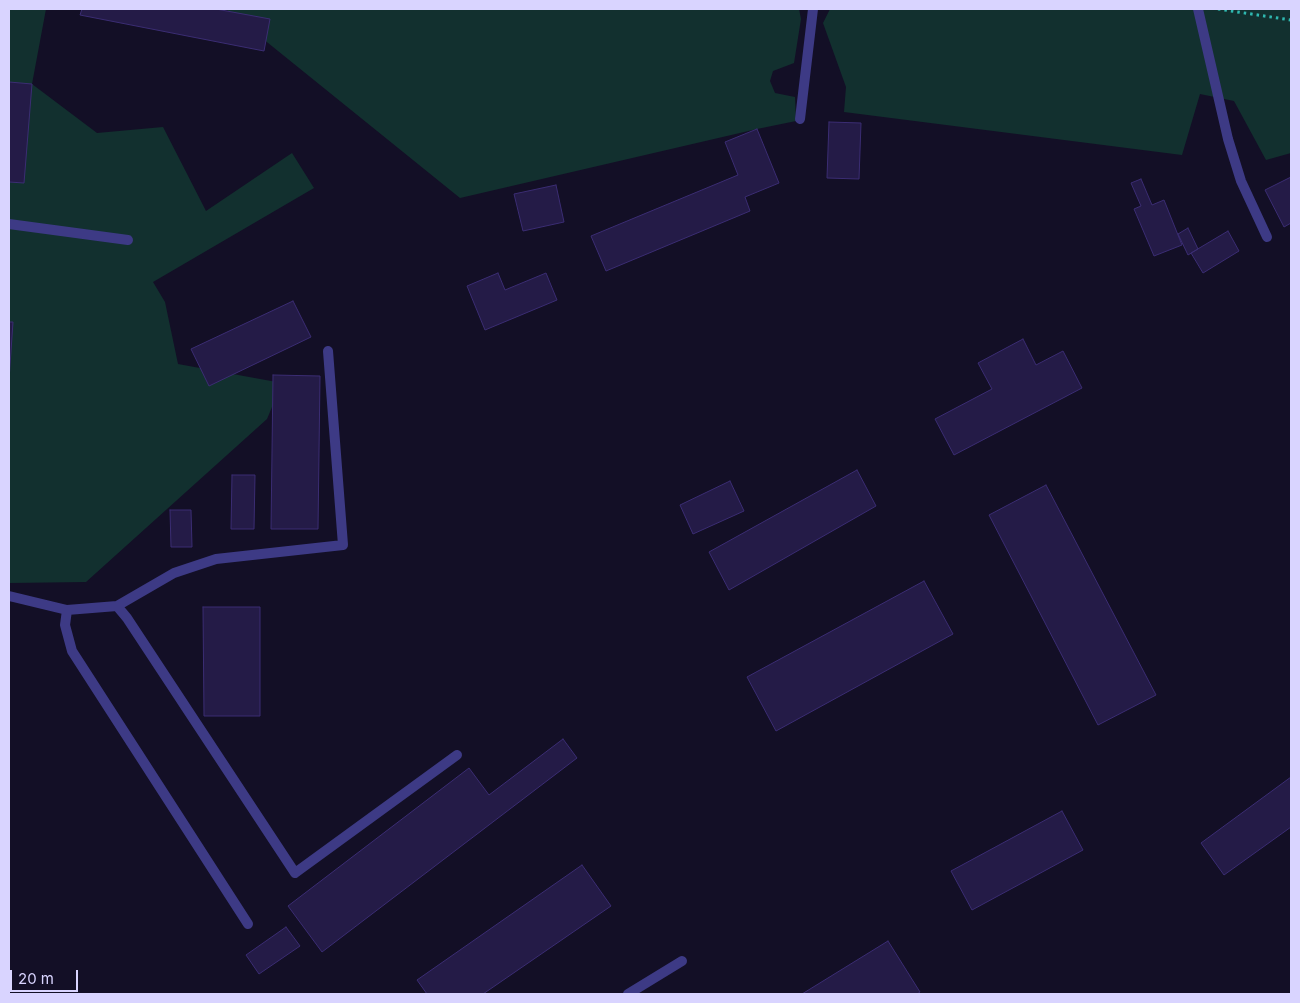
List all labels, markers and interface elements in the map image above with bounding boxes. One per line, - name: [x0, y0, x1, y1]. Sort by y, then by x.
- scale bar: [12, 960, 80, 992]
- text: 20 m: [18, 969, 54, 988]

